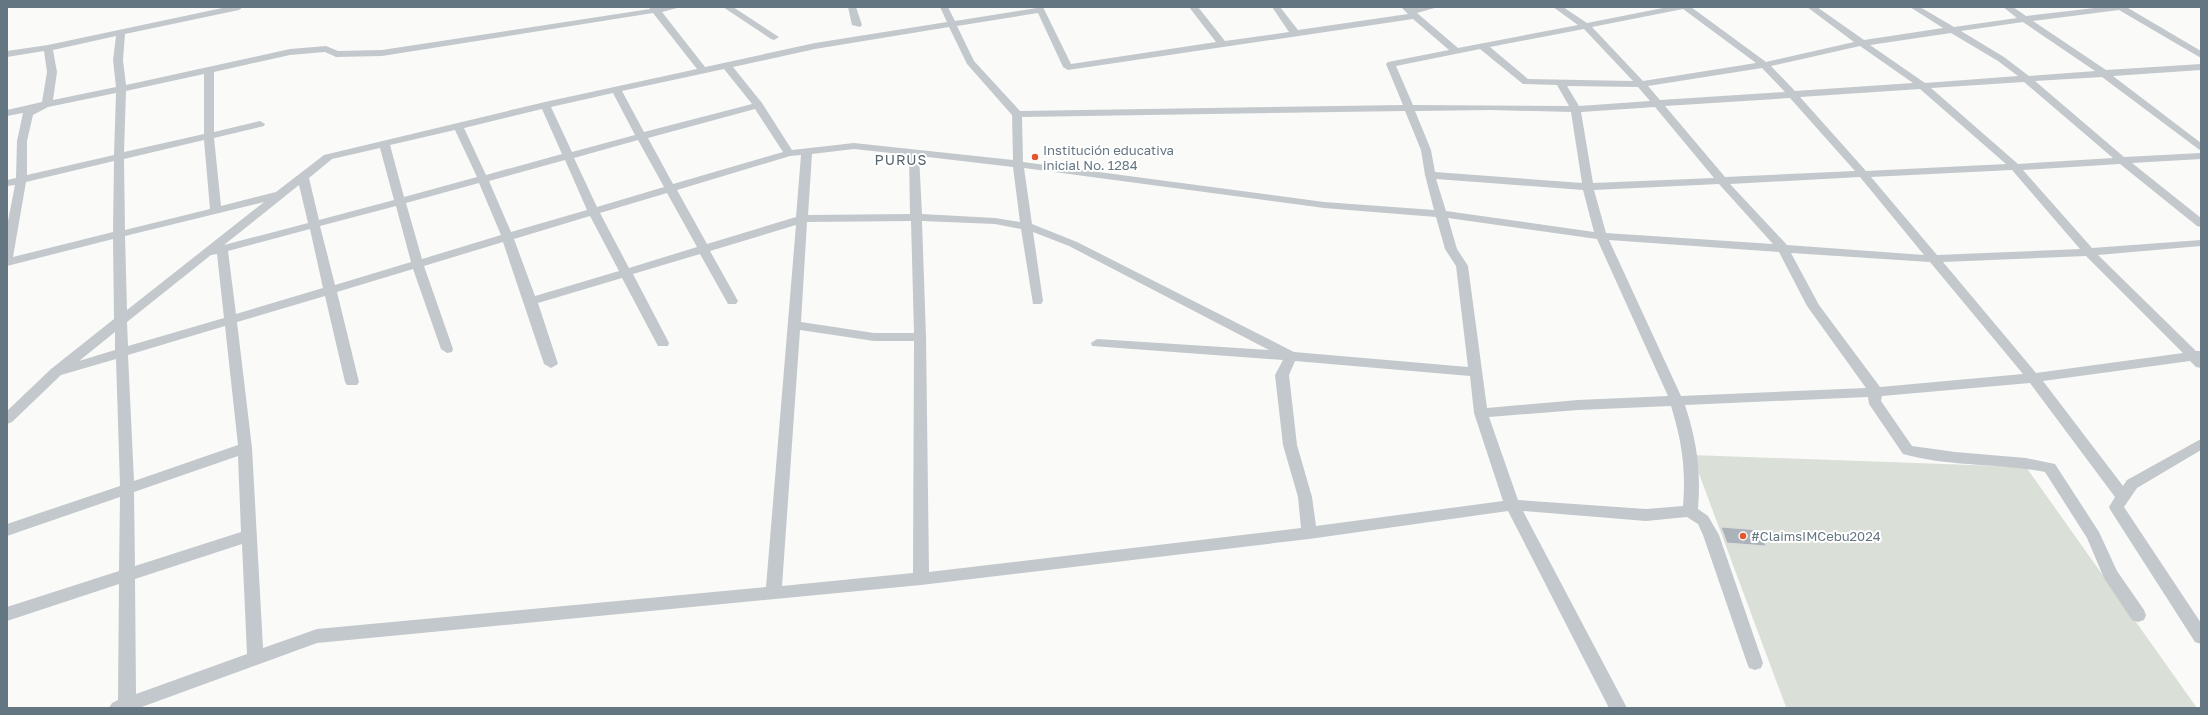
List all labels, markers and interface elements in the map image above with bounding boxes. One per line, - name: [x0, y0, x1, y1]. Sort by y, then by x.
- place label: Institución educativa inicial No. 1284: [1043, 142, 1174, 173]
- district label: PURUS: [875, 151, 927, 168]
- marker: Institución educativa inicial No. 1284: [1030, 152, 1040, 162]
- place label: #ClaimsIMCebu2024: [1751, 528, 1881, 544]
- marker: #ClaimsIMCebu2024: [1738, 531, 1748, 541]

